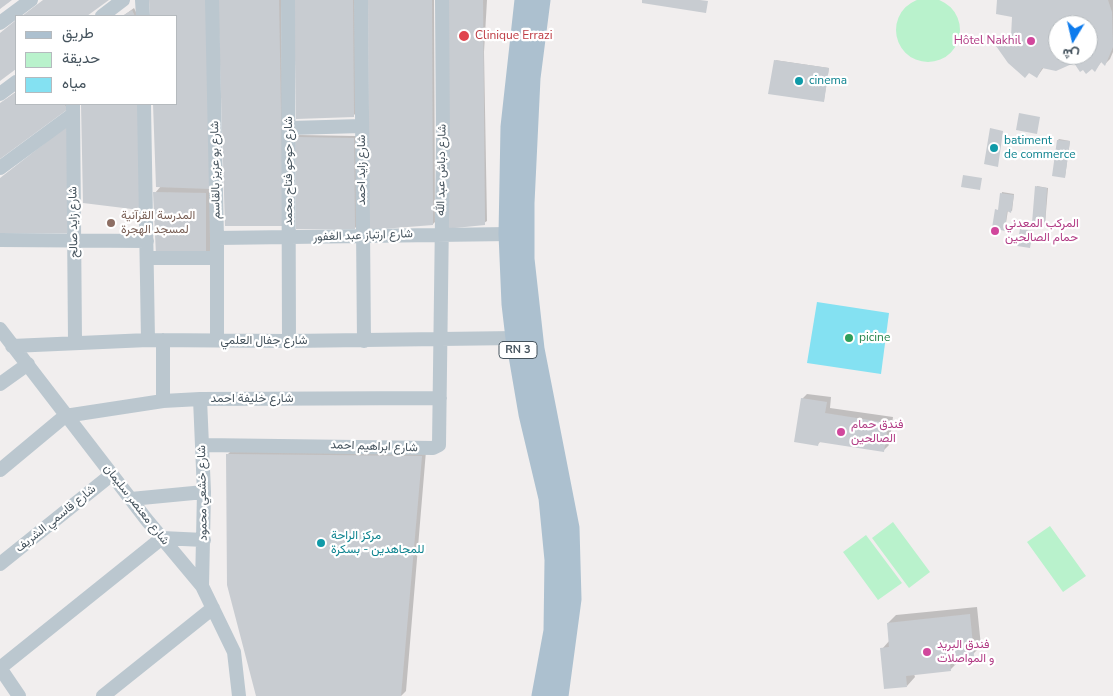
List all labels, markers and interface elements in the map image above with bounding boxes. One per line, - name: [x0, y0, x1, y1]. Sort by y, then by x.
- legend: [15, 15, 178, 105]
- north arrow: [1048, 15, 1098, 65]
- text: طريق: [62, 23, 94, 43]
- marker: Clinique Errazi: [457, 29, 471, 43]
- place label: Clinique Errazi: [475, 29, 552, 43]
- place label: Hôtel Nakhil: [954, 34, 1021, 48]
- marker: Hôtel Nakhil: [1025, 35, 1037, 47]
- text: ش: [1061, 44, 1081, 65]
- text: حديقة: [62, 48, 100, 68]
- text: مياه: [62, 73, 86, 93]
- place label: cinema: [809, 74, 847, 88]
- marker: cinema: [793, 75, 805, 87]
- street label: شارع حوحو فتاح محمد: [282, 116, 296, 226]
- street label: شارع بو عزيز بالقاسم: [208, 121, 224, 219]
- street label: شارع دباش عبد الله: [434, 124, 450, 216]
- place label: batiment de commerce: [1004, 134, 1076, 162]
- street label: شارع زايد احمد: [355, 135, 369, 205]
- marker: batiment de commerce: [988, 142, 1000, 154]
- street label: شارع زايد صالح: [66, 186, 82, 258]
- place label: المدرسة القرآنية لمسجد الهجرة: [121, 209, 195, 237]
- marker: المدرسة القرآنية لمسجد الهجرة: [105, 217, 117, 229]
- place label: المركب المعدني حمام الصالحين: [1005, 217, 1079, 245]
- marker: المركب المعدني حمام الصالحين: [989, 225, 1001, 237]
- street label: شارع ارتباز عبد الغفور: [313, 227, 413, 245]
- place label: picine: [859, 331, 890, 345]
- marker: picine: [843, 332, 855, 344]
- street label: شارع جفال العلمي: [221, 334, 307, 348]
- road number: RN 3: [499, 342, 537, 358]
- street label: شارع خليفة احمد: [211, 392, 293, 406]
- place label: فندق حمام الصالحين: [851, 418, 903, 446]
- marker: فندق حمام الصالحين: [835, 426, 847, 438]
- street label: شارع ابراهيم احمد: [330, 438, 418, 456]
- street label: شارع خشعي محمود: [195, 445, 211, 541]
- street label: شارع معنصر سليمان: [100, 462, 172, 548]
- street label: شارع قاسمي الشريف: [13, 482, 99, 556]
- place label: مركز الراحة للمجاهدين - بسكرة: [331, 529, 424, 557]
- marker: مركز الراحة للمجاهدين - بسكرة: [315, 537, 327, 549]
- place label: فندق البريد و المواصلات: [937, 638, 994, 666]
- marker: فندق البريد و المواصلات: [921, 646, 933, 658]

